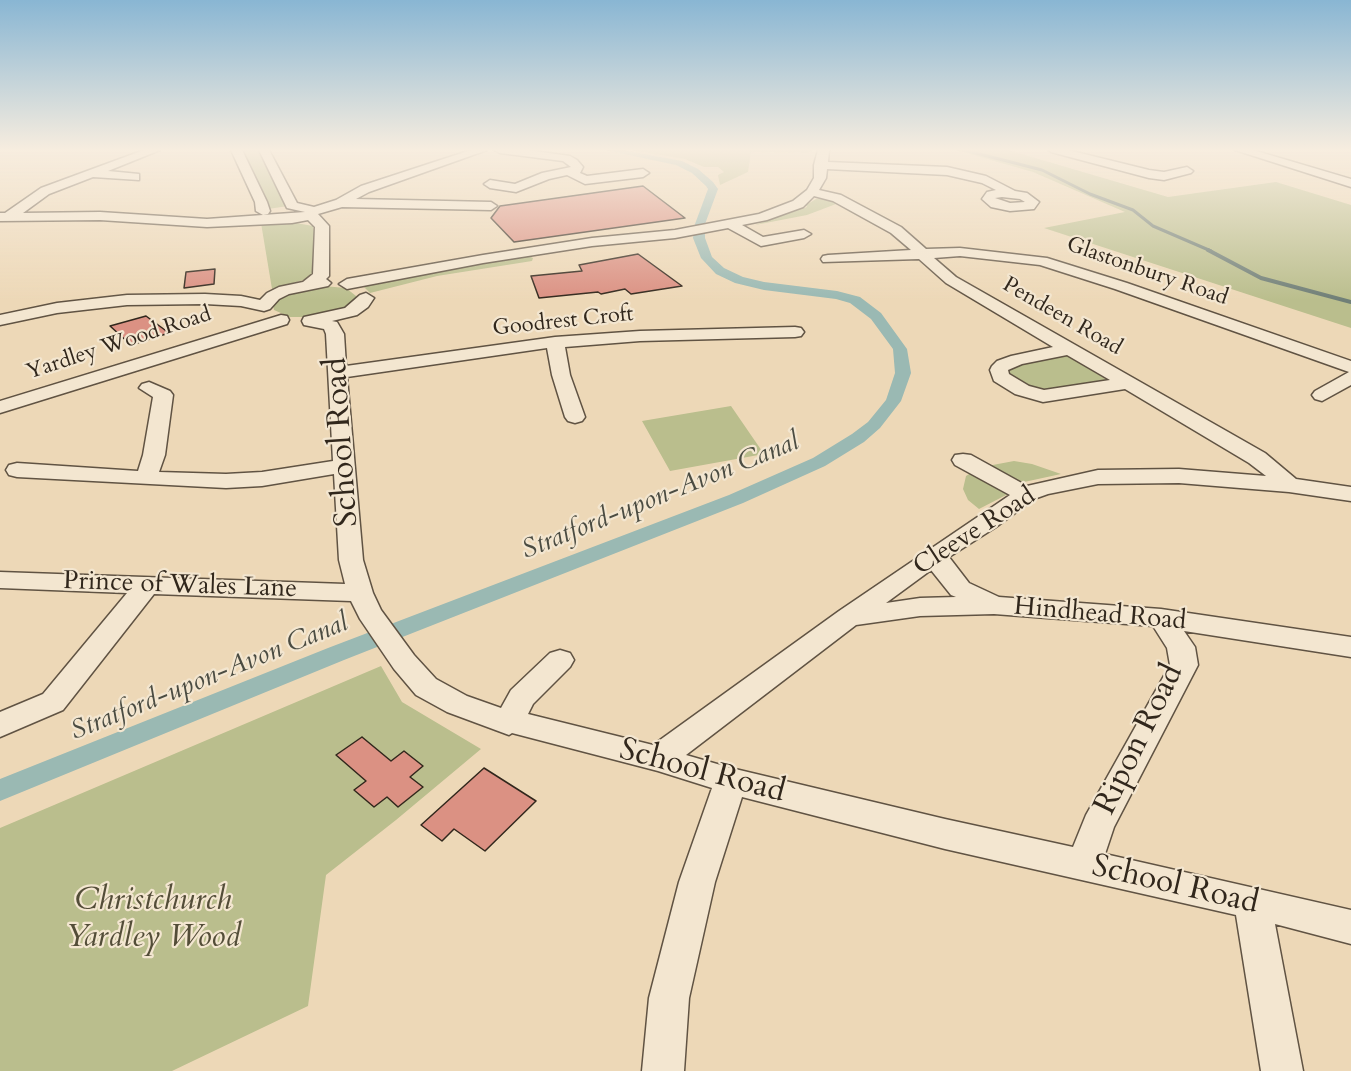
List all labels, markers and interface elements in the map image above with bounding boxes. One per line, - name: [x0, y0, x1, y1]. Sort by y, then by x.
- street label: Glastonbury Road: [1063, 232, 1231, 312]
- street label: Pendeen Road: [997, 272, 1127, 362]
- street label: Goodrest Croft: [491, 301, 635, 343]
- street label: Yardley Wood Road: [23, 302, 215, 386]
- street label: School Road: [318, 356, 368, 528]
- water label: Stratford-upon-Avon Canal: [517, 426, 805, 568]
- street label: Cleeve Road: [908, 481, 1042, 583]
- street label: Prince of Wales Lane: [62, 566, 298, 606]
- street label: Hindhead Road: [1013, 592, 1187, 638]
- water label: Stratford-upon-Avon Canal: [66, 607, 354, 749]
- street label: Ripon Road: [1087, 659, 1193, 821]
- street label: School Road: [615, 731, 789, 813]
- street label: School Road: [1088, 848, 1262, 924]
- park label: Christchurch Yardley Wood: [65, 883, 241, 958]

